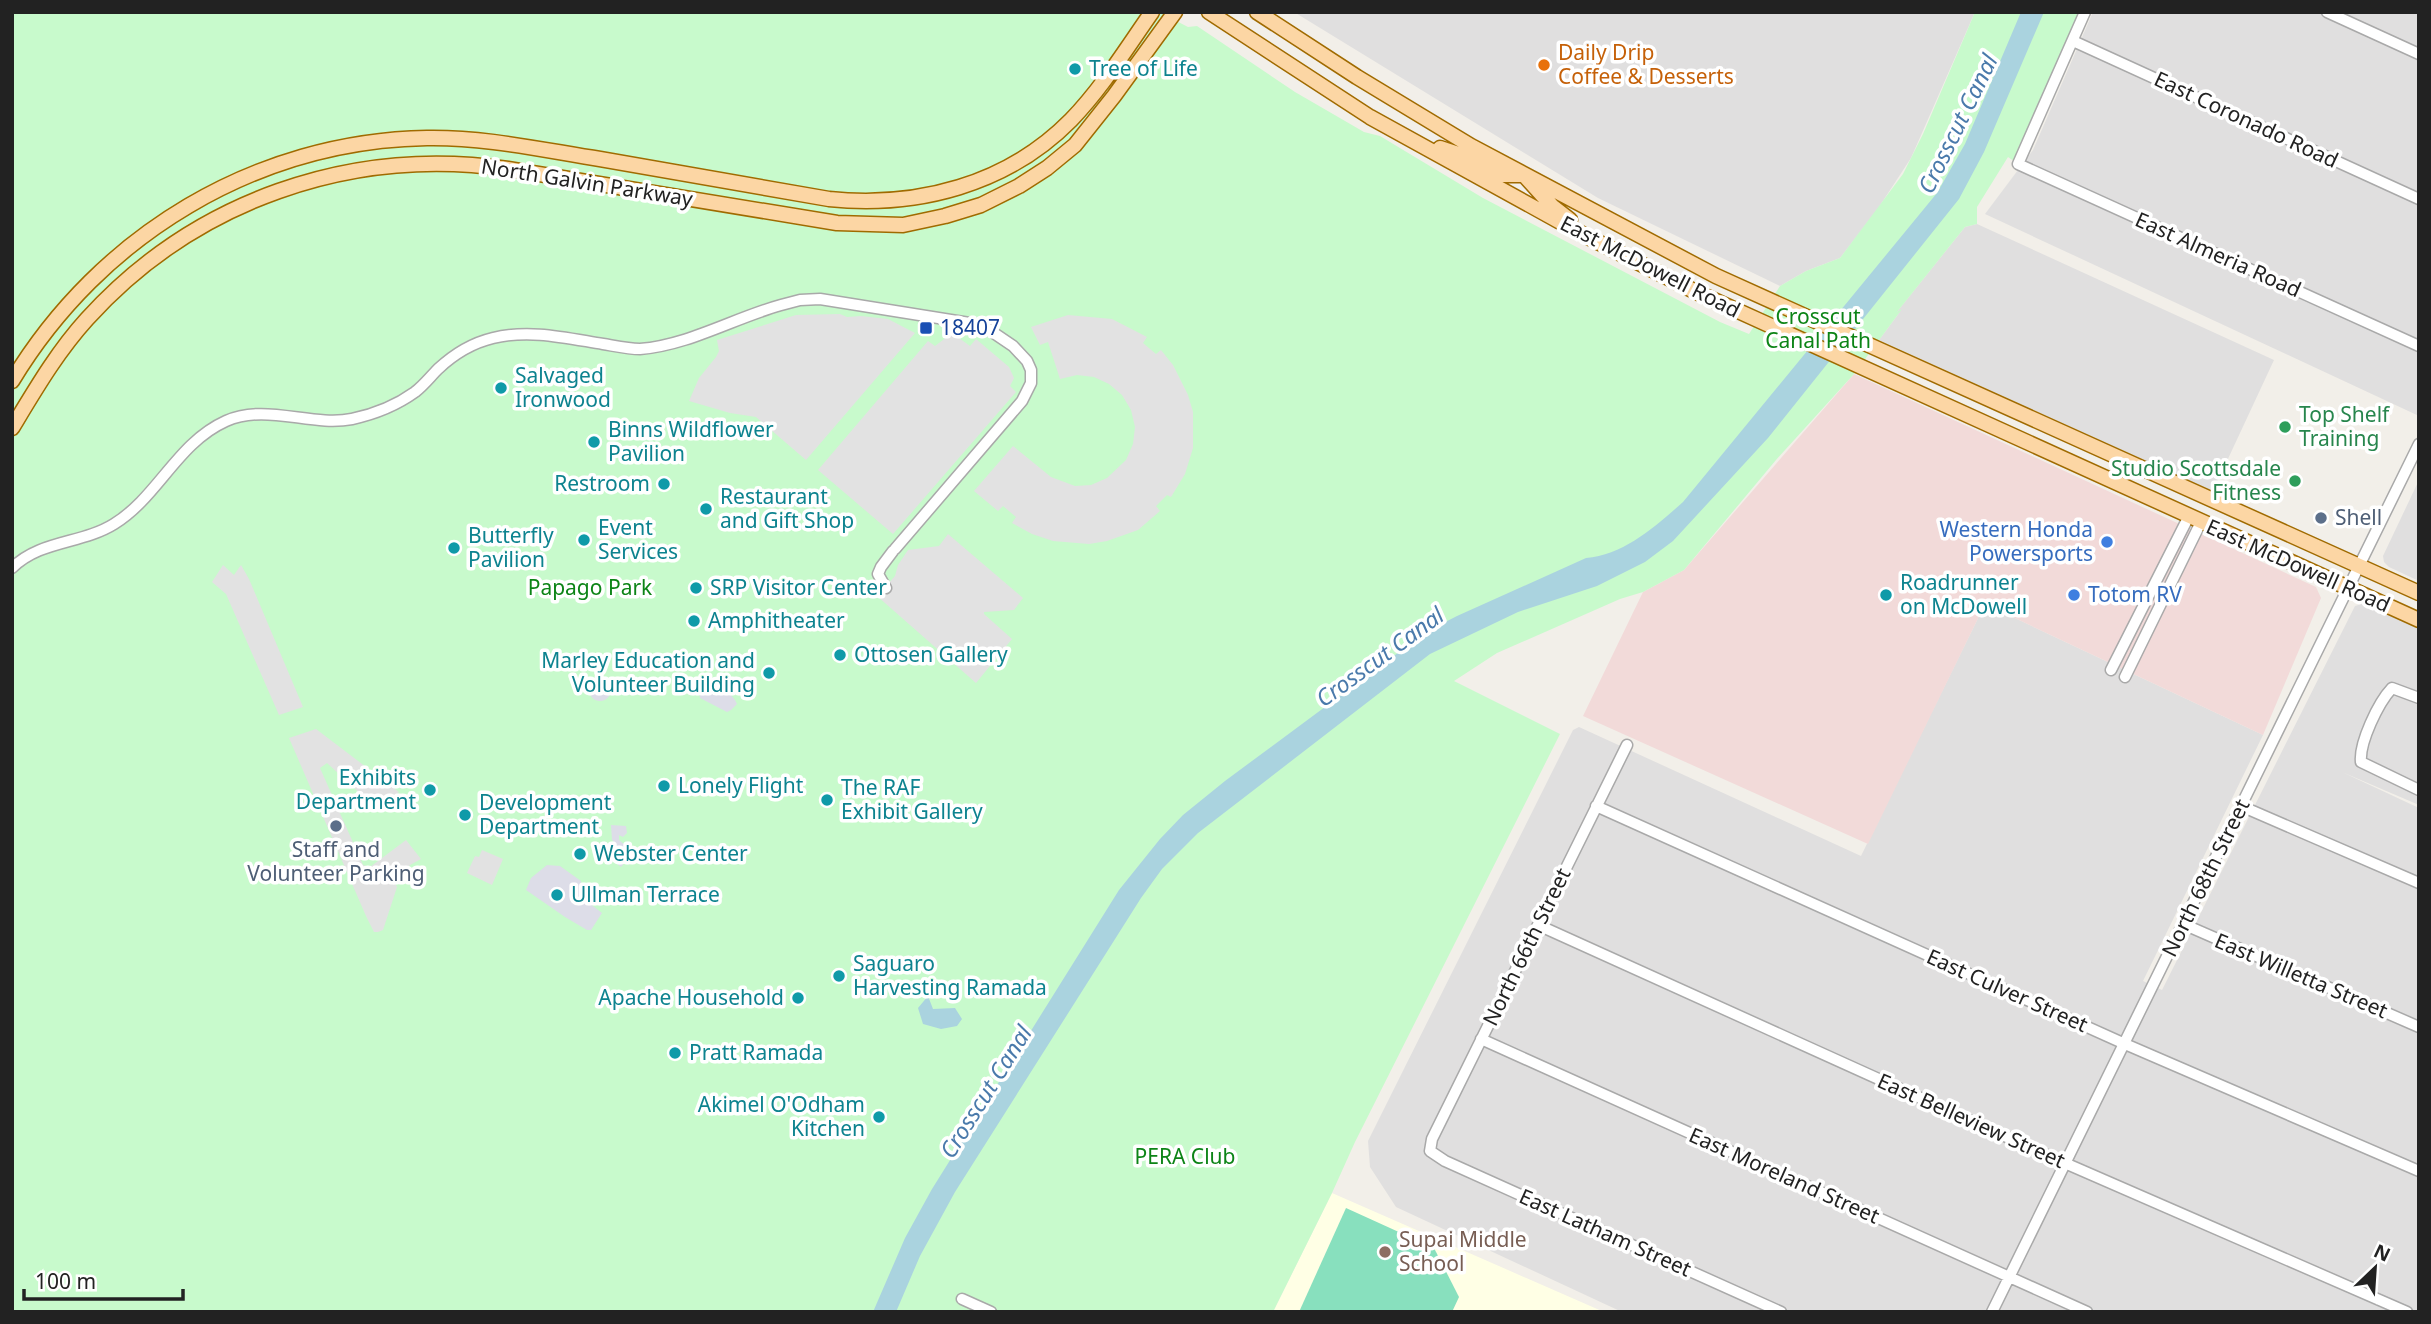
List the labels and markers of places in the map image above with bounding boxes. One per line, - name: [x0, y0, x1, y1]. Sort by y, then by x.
- place label: Daily Drip Coffee & Desserts: [1558, 38, 1734, 90]
- place label: Tree of Life: [1089, 54, 1198, 82]
- marker: Daily Drip Coffee & Desserts: [1536, 57, 1552, 73]
- marker: Tree of Life: [1067, 61, 1083, 77]
- place label: 18407: [940, 313, 1000, 341]
- marker: 18407: [918, 320, 934, 336]
- place label: Salvaged Ironwood: [515, 361, 611, 413]
- marker: Salvaged Ironwood: [493, 380, 509, 396]
- place label: Top Shelf Training: [2299, 400, 2391, 452]
- place label: Binns Wildflower Pavilion: [608, 415, 774, 467]
- marker: Top Shelf Training: [2277, 419, 2293, 435]
- marker: Binns Wildflower Pavilion: [586, 434, 602, 450]
- place label: Studio Scottsdale Fitness: [2111, 454, 2281, 506]
- place label: Restroom: [554, 469, 650, 497]
- marker: Studio Scottsdale Fitness: [2287, 473, 2303, 489]
- marker: Restroom: [656, 476, 672, 492]
- place label: Restaurant and Gift Shop: [720, 482, 854, 534]
- marker: Restaurant and Gift Shop: [698, 501, 714, 517]
- place label: Shell: [2335, 503, 2382, 531]
- marker: Shell: [2313, 510, 2329, 526]
- place label: Event Services: [598, 513, 678, 565]
- place label: Western Honda Powersports: [1940, 515, 2093, 567]
- place label: Butterfly Pavilion: [468, 521, 554, 573]
- marker: Event Services: [576, 532, 592, 548]
- marker: Western Honda Powersports: [2099, 534, 2115, 550]
- marker: Butterfly Pavilion: [446, 540, 462, 556]
- place label: Roadrunner on McDowell: [1900, 568, 2027, 620]
- place label: SRP Visitor Center: [710, 573, 887, 601]
- marker: SRP Visitor Center: [688, 580, 704, 596]
- place label: Totom RV: [2088, 580, 2182, 608]
- marker: Roadrunner on McDowell: [1878, 587, 1894, 603]
- marker: Totom RV: [2066, 587, 2082, 603]
- place label: Amphitheater: [708, 606, 845, 634]
- marker: Amphitheater: [686, 613, 702, 629]
- place label: Ottosen Gallery: [854, 640, 1008, 668]
- place label: Marley Education and Volunteer Building: [541, 646, 755, 698]
- marker: Ottosen Gallery: [832, 647, 848, 663]
- marker: Marley Education and Volunteer Building: [761, 665, 777, 681]
- place label: Exhibits Department: [296, 763, 416, 815]
- place label: Lonely Flight: [678, 771, 804, 799]
- place label: The RAF Exhibit Gallery: [841, 773, 983, 825]
- marker: Lonely Flight: [656, 778, 672, 794]
- marker: Exhibits Department: [422, 782, 438, 798]
- place label: Development Department: [479, 788, 612, 840]
- marker: The RAF Exhibit Gallery: [819, 792, 835, 808]
- marker: Development Department: [457, 807, 473, 823]
- marker: Staff and Volunteer Parking: [328, 818, 344, 834]
- place label: Staff and Volunteer Parking: [247, 835, 425, 887]
- place label: Webster Center: [594, 839, 748, 867]
- marker: Webster Center: [572, 846, 588, 862]
- place label: Ullman Terrace: [571, 880, 720, 908]
- marker: Ullman Terrace: [549, 887, 565, 903]
- place label: Saguaro Harvesting Ramada: [853, 949, 1047, 1001]
- marker: Saguaro Harvesting Ramada: [831, 968, 847, 984]
- place label: Apache Household: [598, 983, 784, 1011]
- marker: Apache Household: [790, 990, 806, 1006]
- place label: Pratt Ramada: [689, 1038, 823, 1066]
- marker: Pratt Ramada: [667, 1045, 683, 1061]
- place label: Akimel O'Odham Kitchen: [698, 1090, 865, 1142]
- marker: Akimel O'Odham Kitchen: [871, 1109, 887, 1125]
- place label: Supai Middle School: [1399, 1225, 1527, 1277]
- marker: Supai Middle School: [1377, 1244, 1393, 1260]

